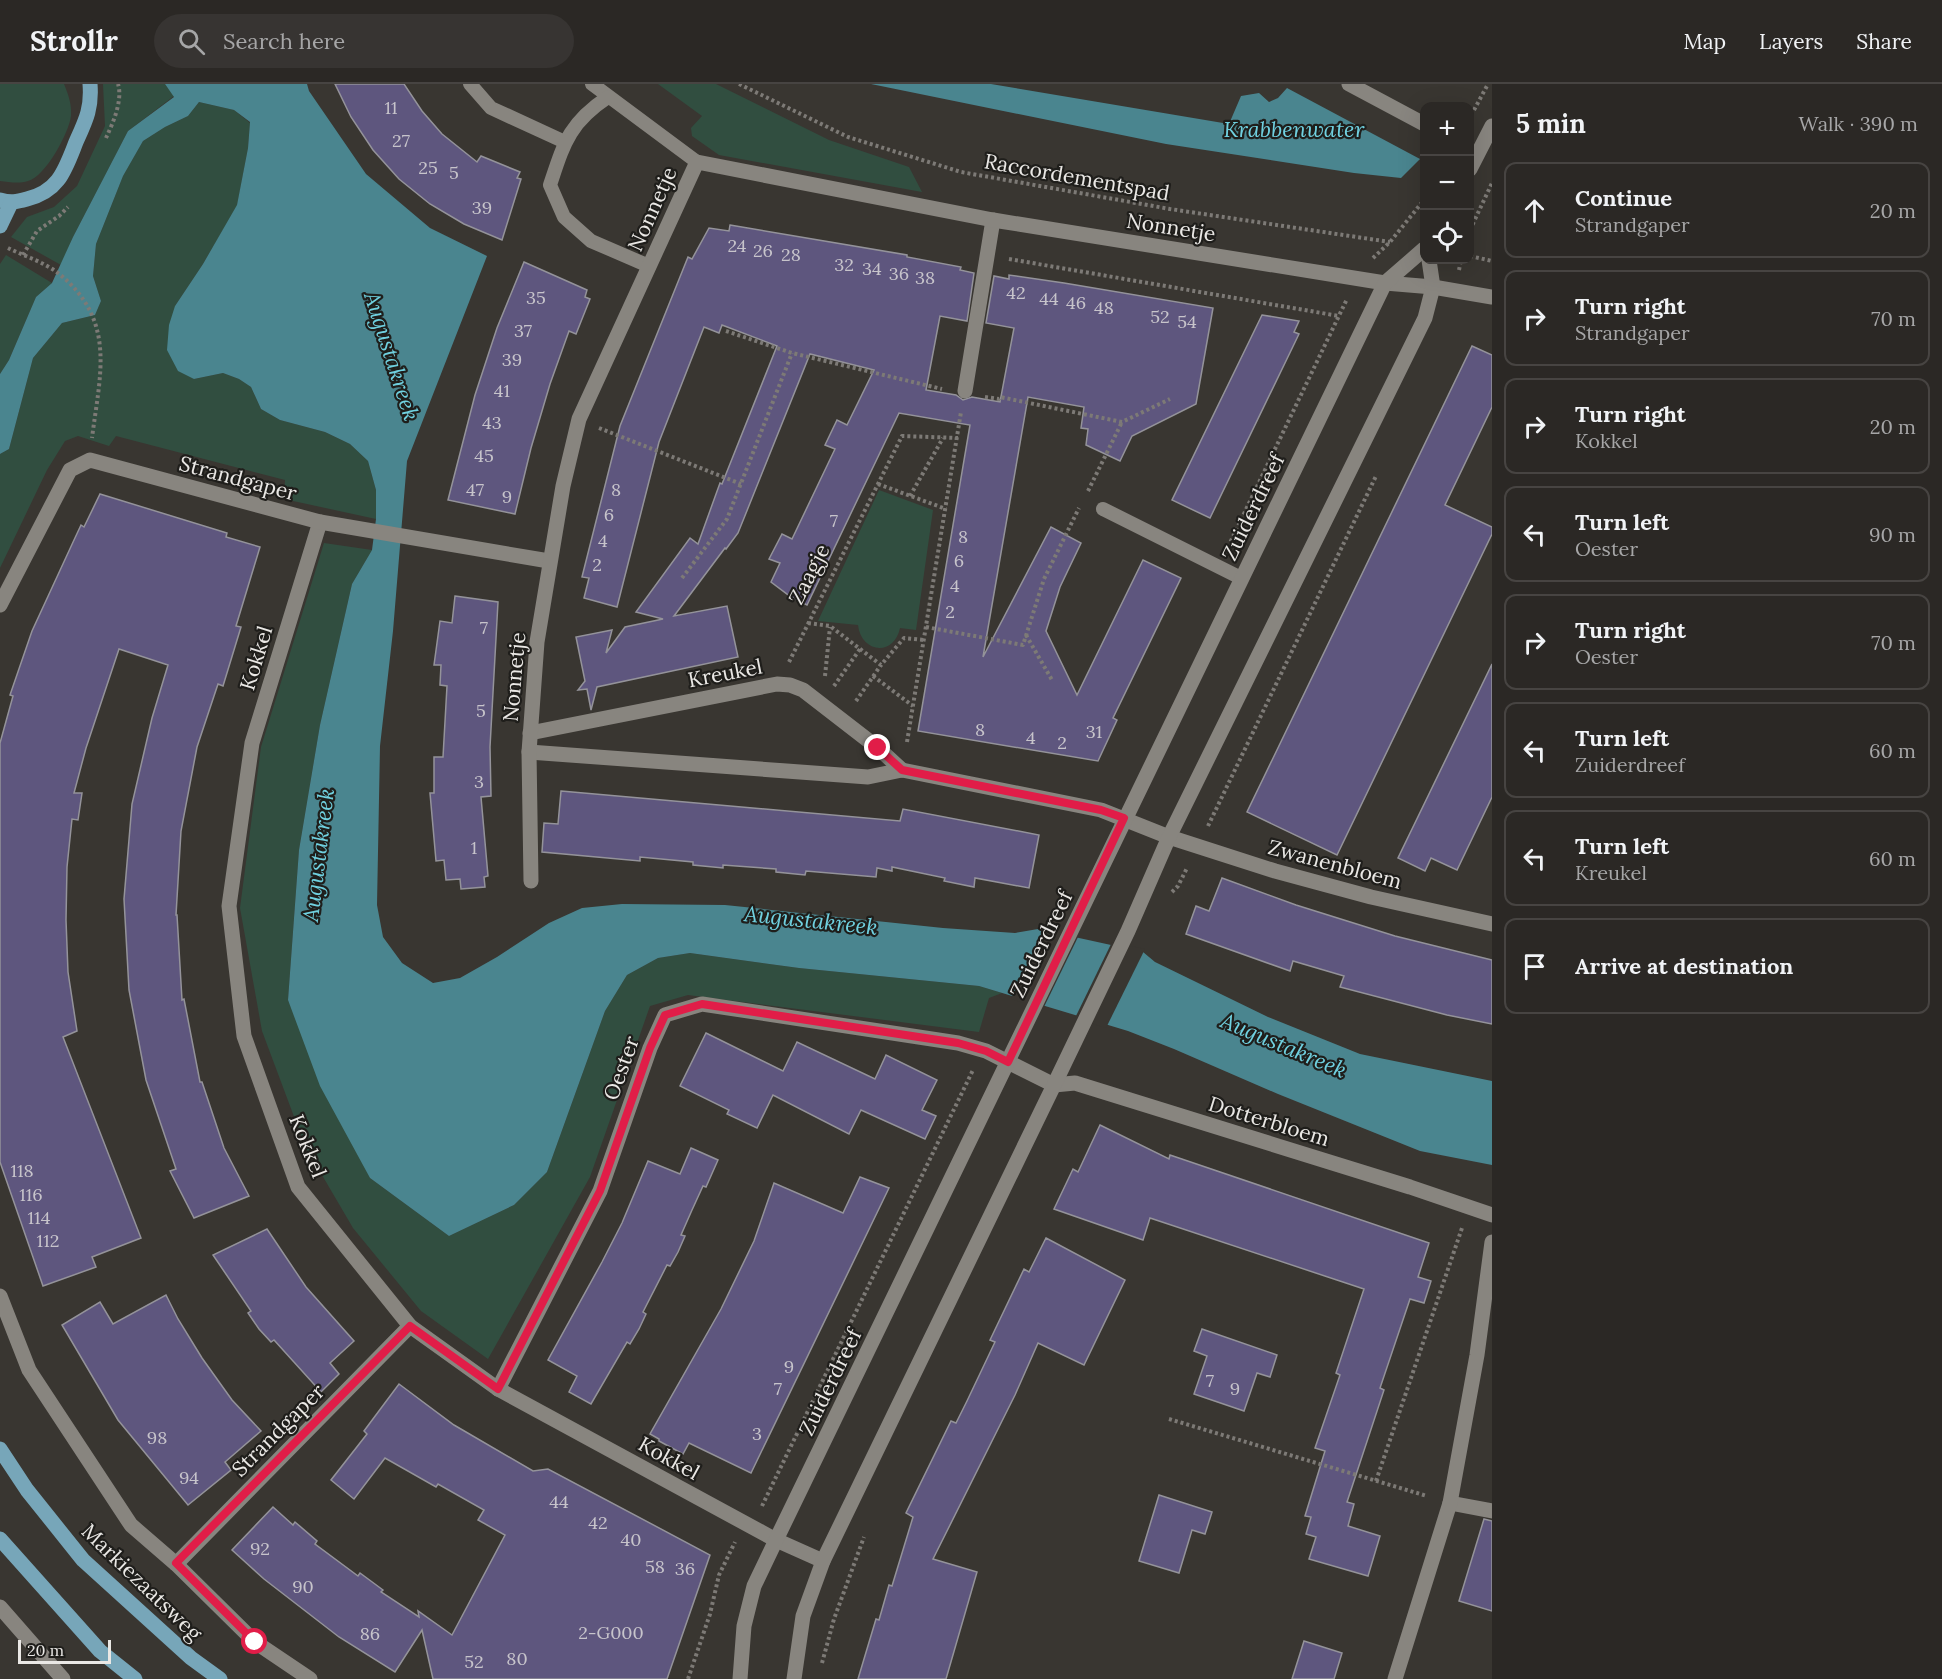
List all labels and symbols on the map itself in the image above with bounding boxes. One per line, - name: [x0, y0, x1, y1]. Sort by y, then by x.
- house number: 11: [384, 96, 398, 119]
- water label: Krabbenwater: [1224, 115, 1365, 143]
- house number: 27: [392, 129, 410, 152]
- street label: Raccordementspad: [982, 147, 1172, 207]
- house number: 25: [418, 156, 438, 179]
- house number: 5: [449, 161, 459, 184]
- street label: Nonnetje: [621, 162, 683, 256]
- house number: 39: [472, 196, 492, 219]
- street label: Nonnetje: [1125, 207, 1217, 247]
- house number: 24: [727, 234, 747, 257]
- house number: 26: [753, 239, 773, 262]
- house number: 28: [781, 243, 801, 266]
- house number: 32: [834, 253, 854, 276]
- house number: 34: [862, 257, 882, 280]
- house number: 36: [889, 262, 909, 285]
- house number: 38: [915, 266, 935, 289]
- house number: 42: [1006, 281, 1026, 304]
- house number: 35: [526, 286, 546, 309]
- water label: Augustakreek: [358, 287, 426, 424]
- house number: 44: [1039, 287, 1059, 310]
- house number: 46: [1066, 291, 1086, 314]
- house number: 48: [1094, 296, 1114, 319]
- house number: 52: [1150, 305, 1170, 328]
- house number: 54: [1177, 310, 1197, 333]
- house number: 37: [514, 319, 532, 342]
- house number: 39: [502, 348, 522, 371]
- house number: 41: [494, 379, 510, 402]
- house number: 43: [482, 411, 502, 434]
- house number: 45: [474, 444, 494, 467]
- street label: Zuiderdreef: [1216, 448, 1291, 565]
- street label: Strandgaper: [176, 449, 300, 507]
- house number: 47: [466, 478, 484, 501]
- house number: 8: [611, 478, 621, 501]
- house number: 9: [502, 485, 512, 508]
- house number: 6: [604, 503, 614, 526]
- house number: 7: [830, 509, 838, 532]
- house number: 8: [958, 525, 968, 548]
- house number: 4: [598, 529, 608, 552]
- street label: Zaagje: [782, 539, 836, 609]
- house number: 6: [954, 549, 964, 572]
- house number: 2: [592, 553, 602, 576]
- house number: 4: [950, 574, 960, 597]
- house number: 2: [945, 600, 955, 623]
- house number: 7: [480, 616, 488, 639]
- street label: Kokkel: [233, 623, 279, 693]
- street label: Nonnetje: [497, 631, 531, 723]
- street label: Kreukel: [685, 653, 765, 693]
- house number: 5: [476, 699, 486, 722]
- house number: 8: [975, 718, 985, 741]
- house number: 31: [1086, 720, 1102, 743]
- house number: 4: [1026, 726, 1036, 749]
- house number: 2: [1057, 731, 1067, 754]
- route end: [864, 734, 890, 760]
- house number: 3: [474, 770, 484, 793]
- water label: Augustakreek: [296, 787, 340, 924]
- street label: Zwanenbloem: [1265, 833, 1405, 895]
- house number: 1: [471, 836, 477, 859]
- street label: Zuiderdreef: [1004, 885, 1079, 1002]
- water label: Augustakreek: [742, 899, 879, 941]
- water label: Augustakreek: [1216, 1006, 1351, 1084]
- street label: Oester: [597, 1032, 645, 1104]
- street label: Dotterbloem: [1205, 1090, 1333, 1152]
- street label: Kokkel: [283, 1110, 333, 1182]
- house number: 118: [10, 1159, 34, 1182]
- house number: 116: [19, 1183, 43, 1206]
- house number: 114: [28, 1206, 51, 1229]
- house number: 112: [37, 1229, 59, 1252]
- street label: Zuiderdreef: [793, 1323, 868, 1440]
- house number: 9: [784, 1355, 794, 1378]
- house number: 7: [1206, 1369, 1214, 1392]
- house number: 7: [774, 1377, 782, 1400]
- house number: 9: [1230, 1377, 1240, 1400]
- street label: Strandgaper: [226, 1378, 330, 1482]
- house number: 3: [752, 1422, 762, 1445]
- house number: 98: [147, 1426, 167, 1449]
- street label: Kokkel: [634, 1430, 704, 1486]
- house number: 94: [179, 1466, 199, 1489]
- house number: 44: [549, 1490, 569, 1513]
- house number: 42: [588, 1511, 608, 1534]
- street label: Markiezaatsweg: [76, 1518, 208, 1647]
- house number: 40: [621, 1528, 641, 1551]
- house number: 92: [250, 1537, 270, 1560]
- house number: 58: [645, 1555, 665, 1578]
- house number: 36: [675, 1557, 695, 1580]
- house number: 90: [292, 1575, 314, 1598]
- house number: 2-G000: [578, 1621, 644, 1644]
- house number: 86: [360, 1622, 380, 1645]
- route start: [241, 1628, 267, 1654]
- scale bar: [18, 1637, 111, 1664]
- house number: 80: [506, 1647, 528, 1670]
- house number: 52: [464, 1650, 484, 1673]

